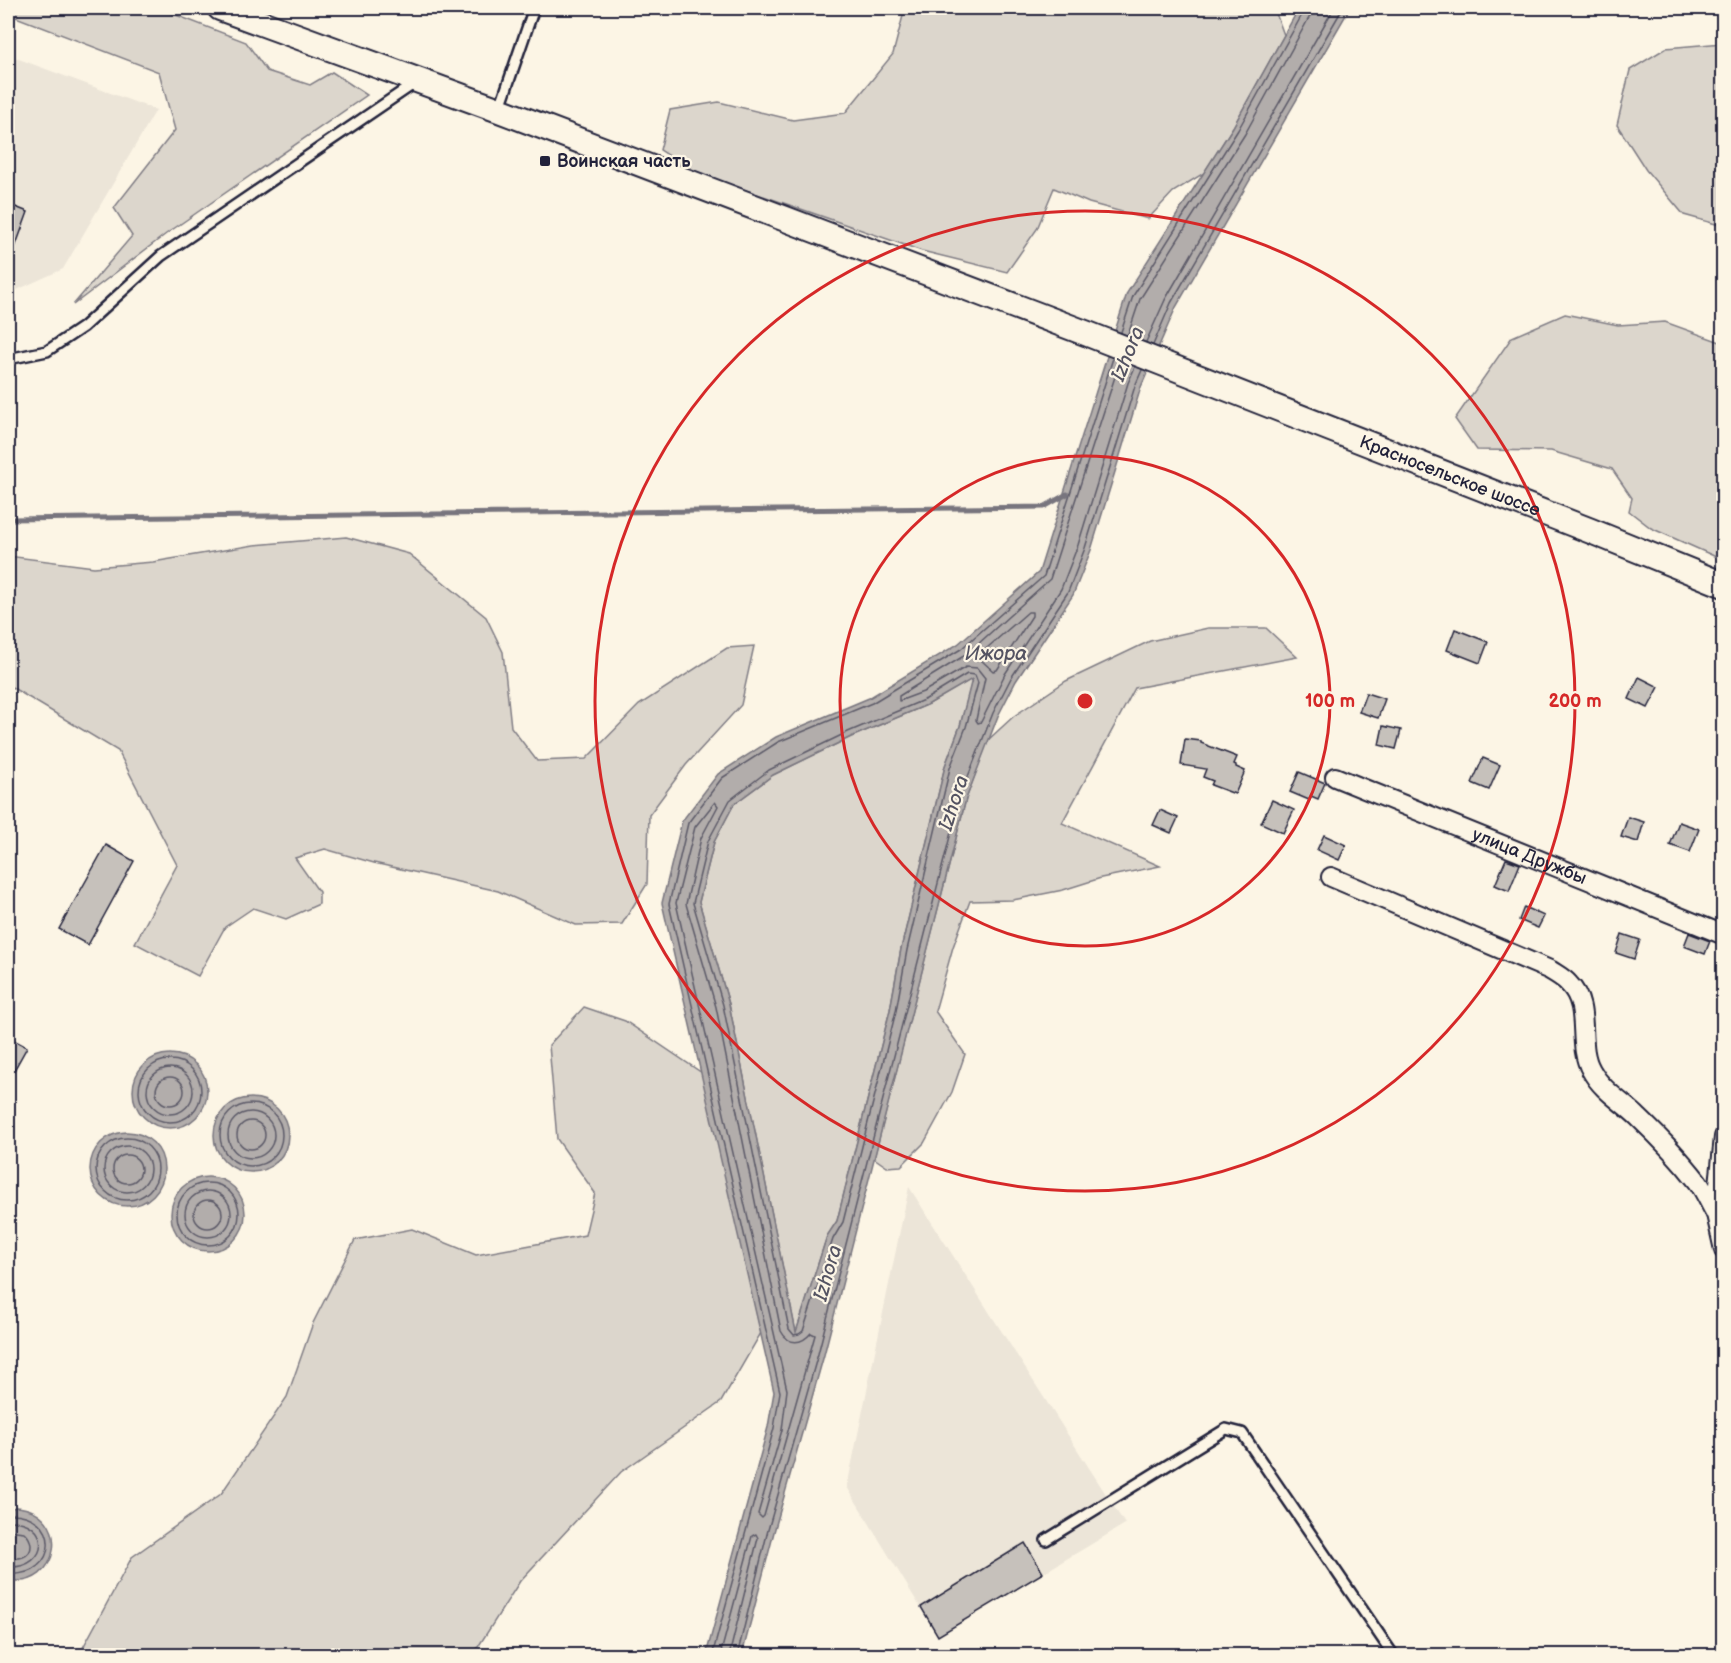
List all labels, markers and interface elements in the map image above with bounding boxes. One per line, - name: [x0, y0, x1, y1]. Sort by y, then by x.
- place label: Воинская часть: [557, 151, 691, 172]
- marker: Воинская часть: [538, 154, 552, 168]
- water label: Izhora: [1106, 323, 1150, 386]
- street label: Красносельское шоссе: [1357, 431, 1543, 521]
- water label: Ижора: [965, 642, 1027, 666]
- centre of rings: [1075, 691, 1095, 711]
- text: 100 m: [1305, 691, 1355, 712]
- text: 200 m: [1548, 691, 1602, 712]
- water label: Izhora: [934, 772, 974, 835]
- street label: улица Дружбы: [1469, 823, 1590, 889]
- water label: Izhora: [808, 1242, 847, 1305]

